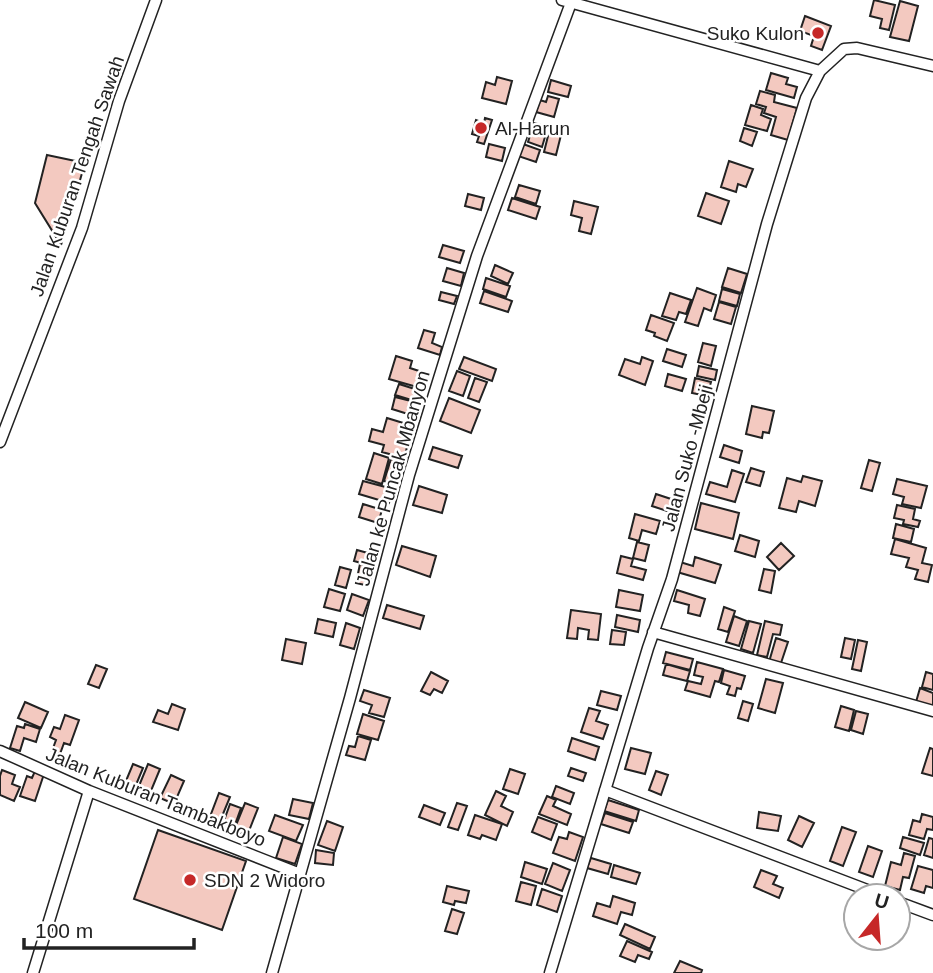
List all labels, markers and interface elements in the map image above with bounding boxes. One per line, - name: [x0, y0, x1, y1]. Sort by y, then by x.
- place label: Suko Kulon: [707, 23, 804, 44]
- marker: Suko Kulon: [810, 25, 826, 41]
- street label: Jalan Kuburan Tengah Sawah: [26, 53, 128, 299]
- place label: Al-Harun: [495, 118, 570, 139]
- marker: Al-Harun: [473, 120, 489, 136]
- street label: Jalan ke Puncak Mbanyon: [352, 368, 434, 588]
- street label: Jalan Suko -Mbeji: [657, 382, 717, 534]
- street label: Jalan Kuburan Tambakboyo: [43, 743, 269, 851]
- place label: SDN 2 Widoro: [204, 870, 325, 891]
- marker: SDN 2 Widoro: [182, 872, 198, 888]
- north arrow: [842, 882, 912, 952]
- text: U: [872, 889, 891, 913]
- scale bar: [24, 906, 194, 950]
- text: 100 m: [35, 919, 93, 942]

